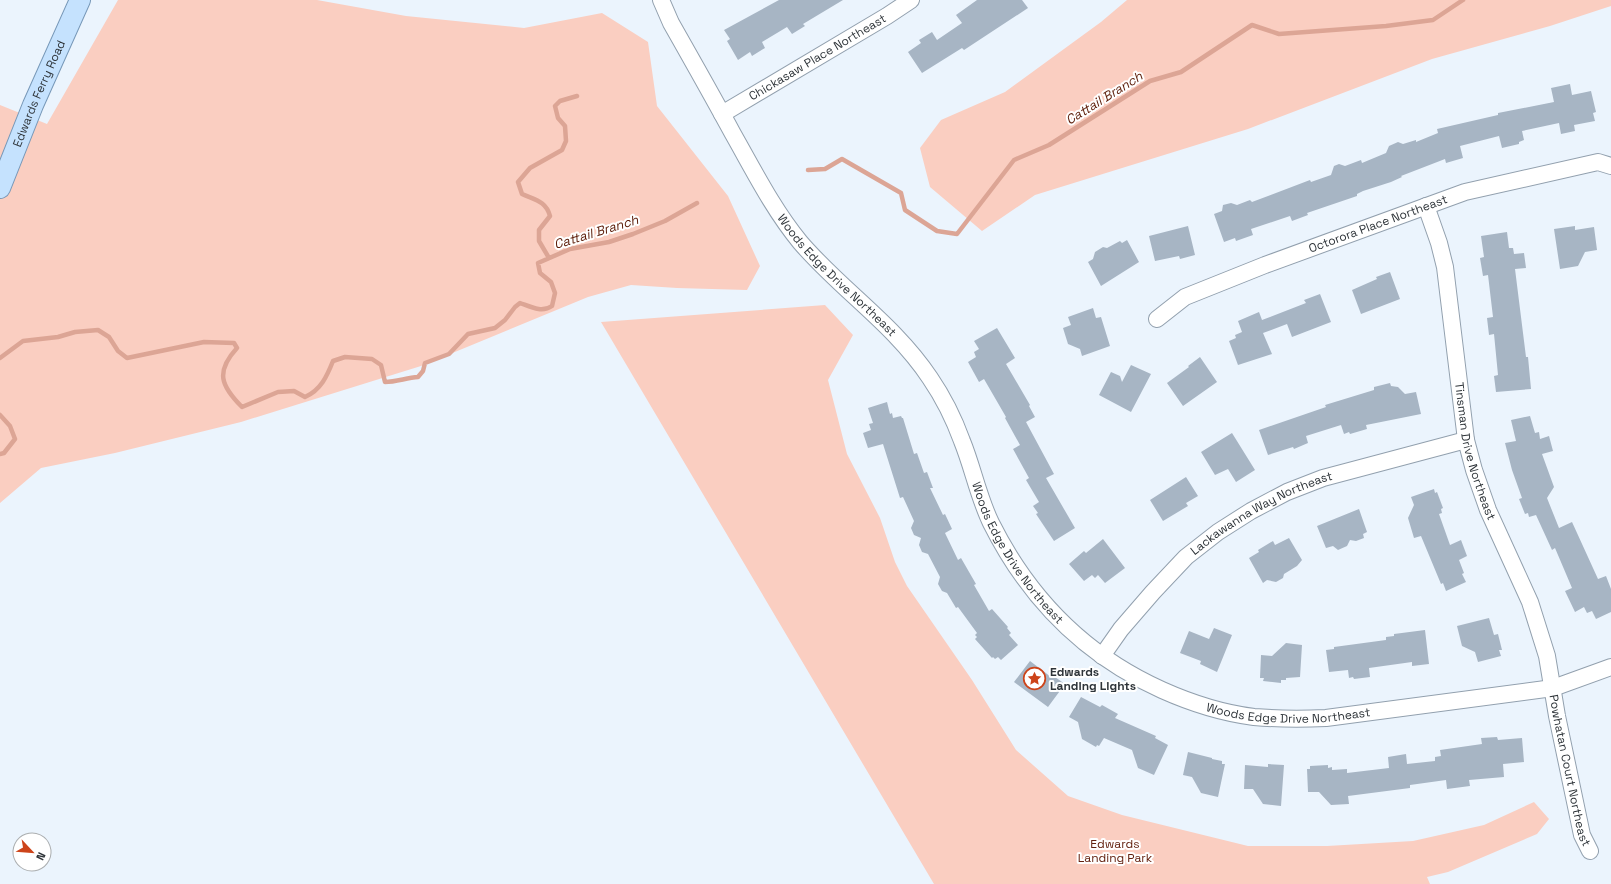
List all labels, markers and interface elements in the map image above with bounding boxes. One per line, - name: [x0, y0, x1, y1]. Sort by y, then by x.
- street label: Chickasaw Place Northeast: [746, 10, 889, 104]
- street label: Edwards Ferry Road: [9, 38, 69, 150]
- water label: Cattail Branch: [1062, 67, 1147, 128]
- street label: Octorora Place Northeast: [1306, 191, 1450, 256]
- water label: Cattail Branch: [552, 211, 641, 253]
- street label: Woods Edge Drive Northeast: [774, 211, 900, 340]
- street label: Tinsman Drive Northeast: [1451, 381, 1500, 523]
- street label: Lackawanna Way Northeast: [1187, 468, 1334, 559]
- street label: Woods Edge Drive Northeast: [968, 480, 1067, 627]
- place label: Edwards Landing Lights: [1050, 664, 1136, 694]
- place icon: Edwards Landing Lights: [1021, 666, 1047, 692]
- street label: Powhatan Court Northeast: [1546, 693, 1594, 849]
- street label: Woods Edge Drive Northeast: [1204, 699, 1371, 727]
- north arrow: [12, 832, 52, 872]
- park label: Edwards Landing Park: [1078, 836, 1153, 866]
- text: N: [33, 850, 49, 863]

